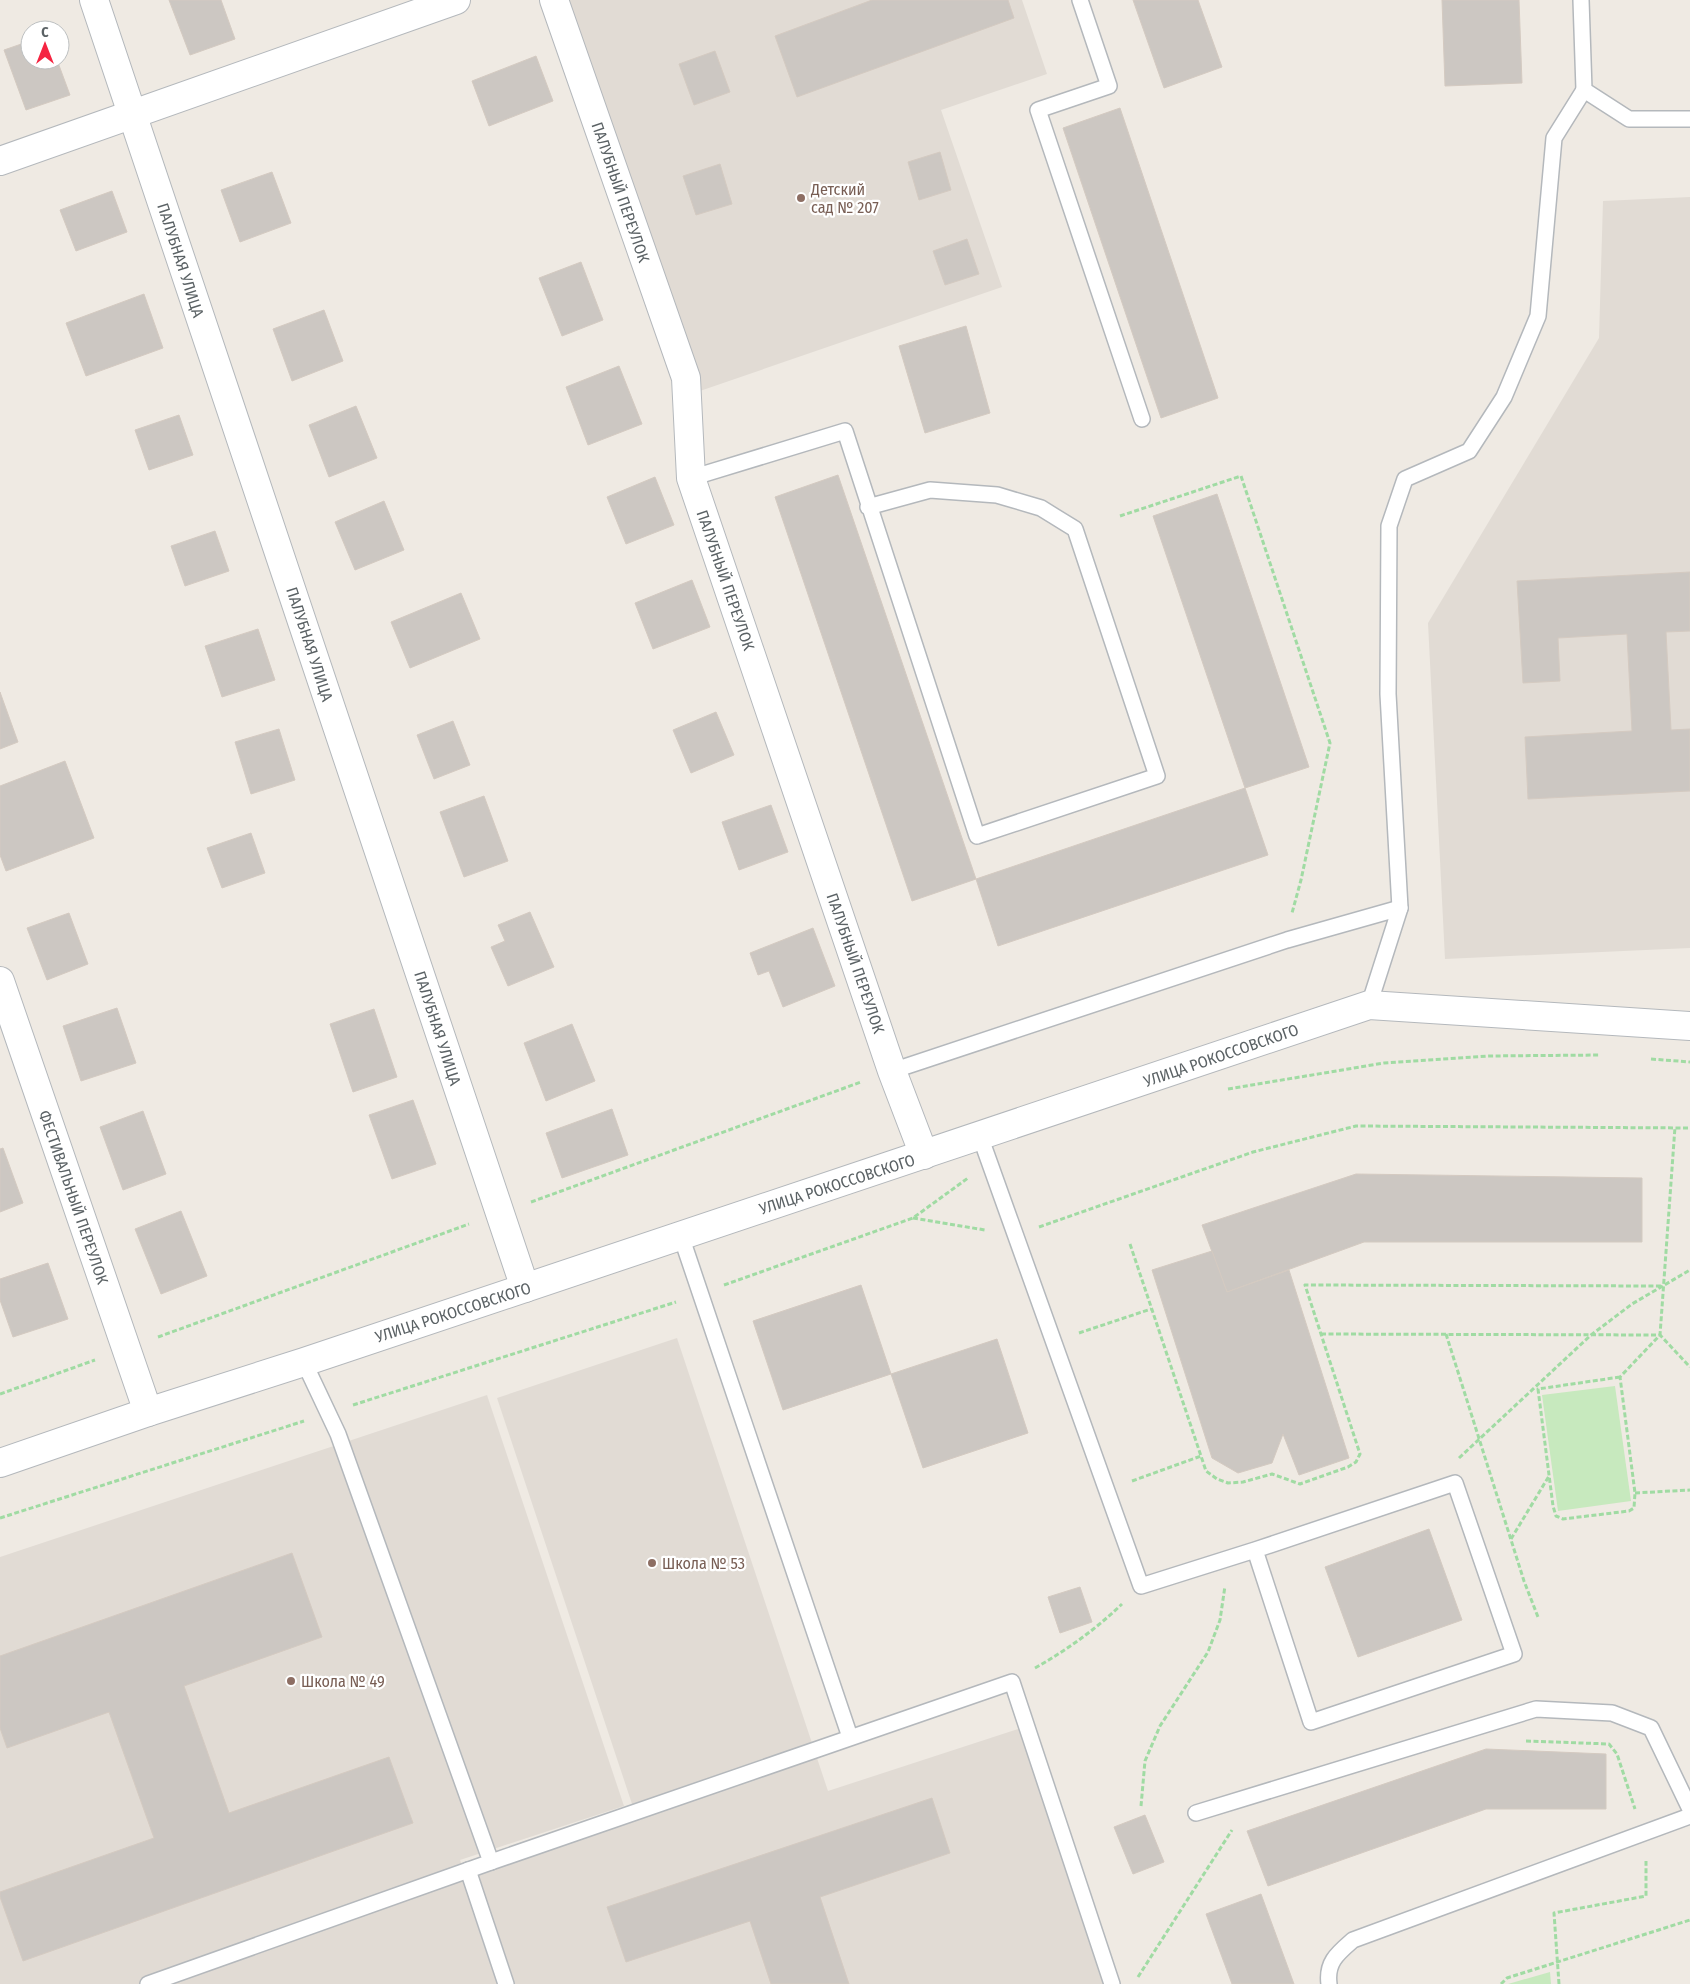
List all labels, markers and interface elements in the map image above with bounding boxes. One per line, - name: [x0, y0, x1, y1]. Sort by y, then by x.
- north arrow: [20, 20, 70, 70]
- text: С: [41, 24, 49, 41]
- street label: ПАЛУБНЫЙ ПЕРЕУЛОК: [588, 120, 654, 265]
- place label: Детский сад № 207: [810, 180, 879, 217]
- marker: Детский сад № 207: [795, 192, 807, 204]
- street label: ПАЛУБНАЯ УЛИЦА: [153, 201, 208, 320]
- street label: ПАЛУБНЫЙ ПЕРЕУЛОК: [693, 508, 759, 653]
- street label: ПАЛУБНАЯ УЛИЦА: [282, 585, 337, 704]
- street label: ПАЛУБНЫЙ ПЕРЕУЛОК: [823, 891, 889, 1036]
- street label: ПАЛУБНАЯ УЛИЦА: [410, 969, 465, 1088]
- street label: УЛИЦА РОКОССОВСКОГО: [1140, 1020, 1301, 1091]
- street label: ФЕСТИВАЛЬНЫЙ ПЕРЕУЛОК: [35, 1108, 112, 1287]
- street label: УЛИЦА РОКОССОВСКОГО: [756, 1150, 917, 1219]
- street label: УЛИЦА РОКОССОВСКОГО: [372, 1278, 533, 1347]
- place label: Школа № 53: [662, 1554, 745, 1573]
- marker: Школа № 53: [646, 1557, 658, 1569]
- place label: Школа № 49: [301, 1672, 385, 1691]
- marker: Школа № 49: [285, 1675, 297, 1687]

